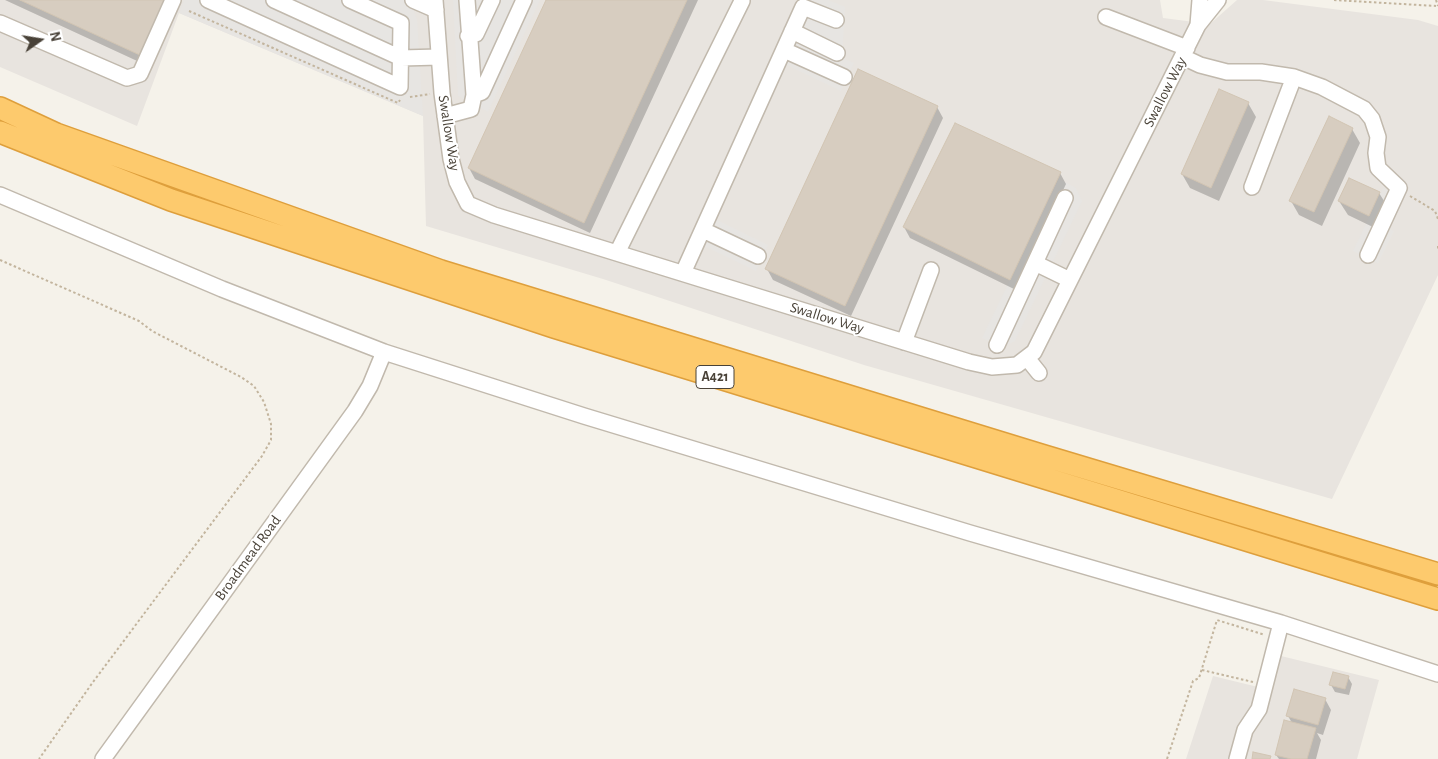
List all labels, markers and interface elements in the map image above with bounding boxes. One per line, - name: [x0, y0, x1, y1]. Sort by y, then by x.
- north arrow: [15, 15, 65, 65]
- text: N: [47, 30, 63, 43]
- street label: Swallow Way: [1140, 54, 1190, 130]
- street label: Swallow Way: [434, 94, 464, 172]
- street label: Swallow Way: [788, 298, 866, 338]
- road number: A421: [696, 366, 734, 388]
- street label: Broadmead Road: [211, 512, 285, 604]

